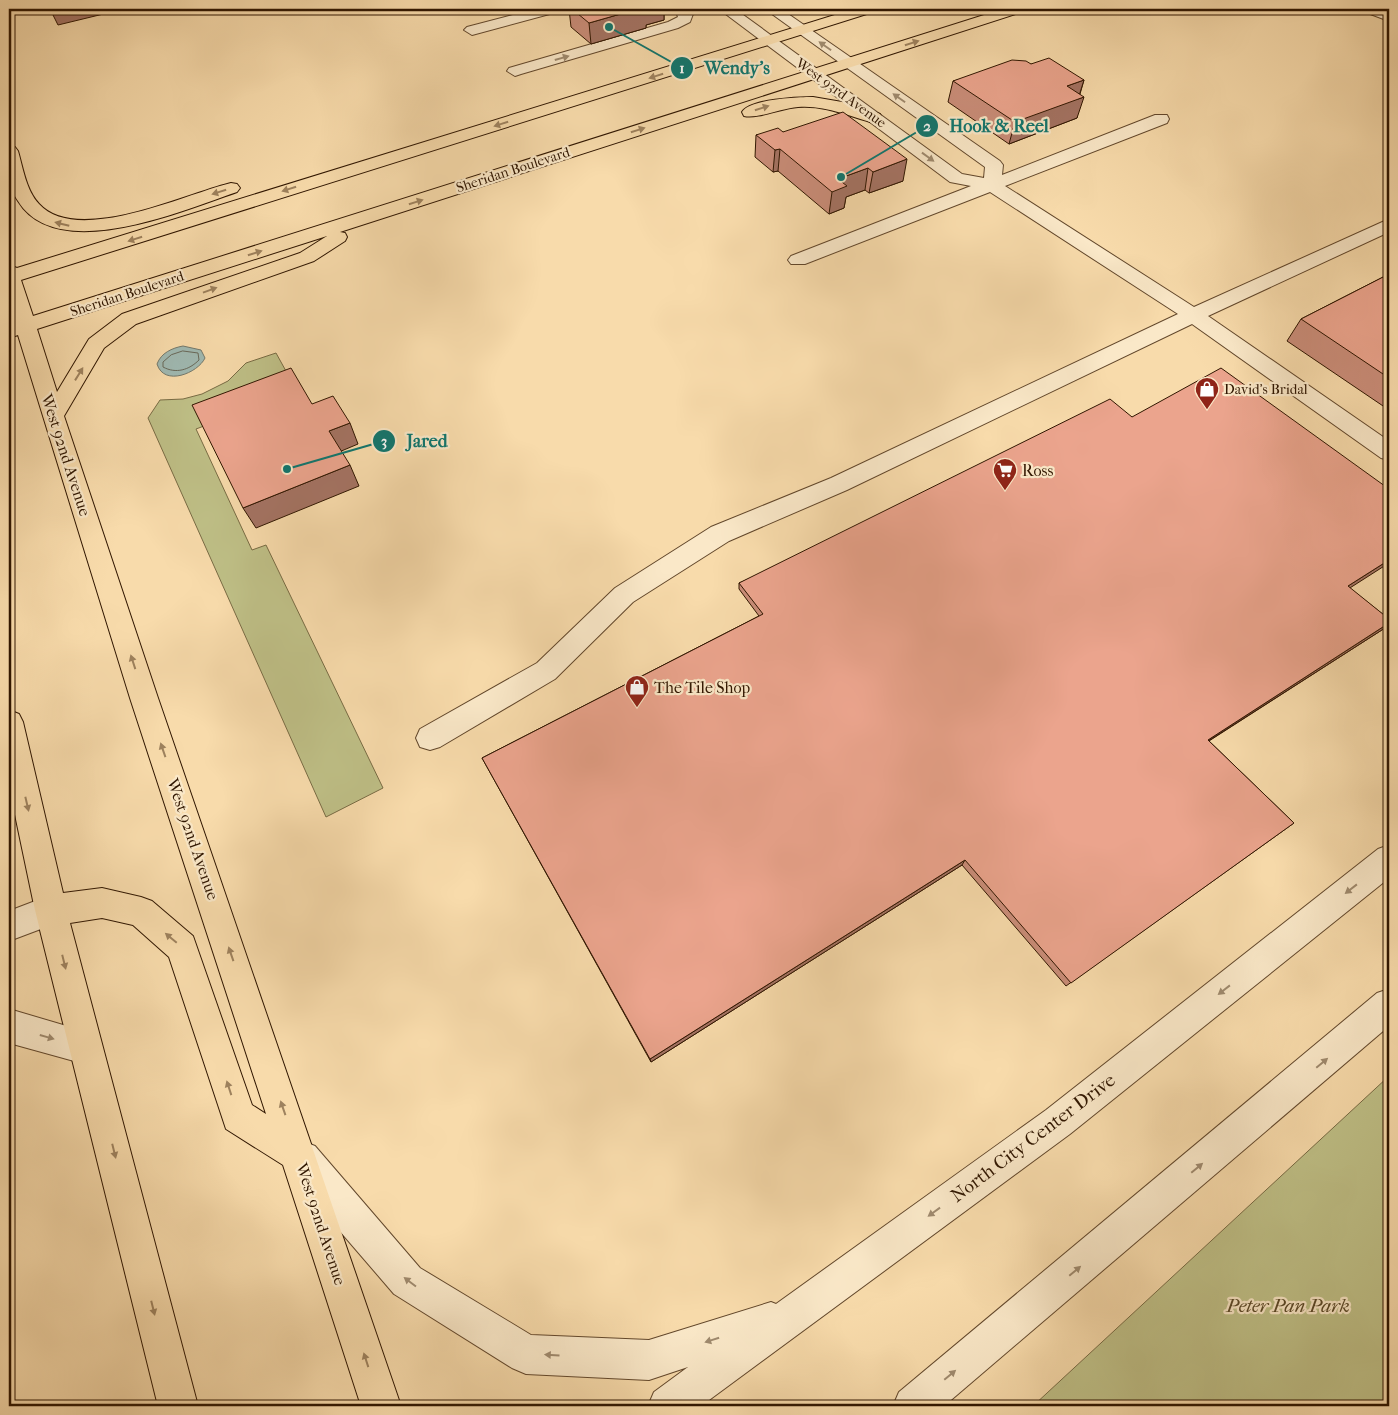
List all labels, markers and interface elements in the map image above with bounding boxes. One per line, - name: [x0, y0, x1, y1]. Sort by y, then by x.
- one-way arrow: [904, 38, 919, 46]
- one-way arrow: [818, 41, 832, 51]
- callout: Wendy's: [669, 52, 780, 85]
- one-way arrow: [555, 53, 570, 61]
- street label: West 93rd Avenue: [792, 54, 890, 132]
- text: Wendy's: [703, 58, 770, 79]
- text: 1: [679, 59, 685, 77]
- one-way arrow: [648, 72, 663, 80]
- one-way arrow: [892, 93, 906, 103]
- one-way arrow: [754, 103, 769, 111]
- callout: Hook & Reel: [914, 110, 1059, 143]
- text: Hook & Reel: [949, 116, 1050, 137]
- text: 2: [923, 117, 931, 135]
- one-way arrow: [493, 121, 508, 129]
- one-way arrow: [630, 126, 645, 133]
- street label: Sheridan Boulevard: [454, 143, 572, 196]
- one-way arrow: [921, 152, 935, 162]
- one-way arrow: [282, 186, 297, 194]
- one-way arrow: [212, 188, 227, 196]
- one-way arrow: [409, 197, 424, 205]
- one-way arrow: [54, 220, 69, 228]
- one-way arrow: [127, 235, 142, 243]
- one-way arrow: [247, 249, 262, 257]
- street label: Sheridan Boulevard: [68, 267, 186, 320]
- one-way arrow: [203, 286, 218, 294]
- one-way arrow: [74, 368, 83, 381]
- shop icon: David's Bridal: [1194, 376, 1220, 410]
- place label: David's Bridal: [1224, 381, 1308, 398]
- street label: West 92nd Avenue: [37, 391, 95, 519]
- callout: Jared: [372, 425, 458, 458]
- text: Jared: [405, 431, 449, 452]
- text: 3: [381, 432, 387, 450]
- supermarket icon: Ross: [992, 457, 1018, 491]
- place label: Ross: [1022, 461, 1053, 480]
- one-way arrow: [129, 655, 137, 670]
- shop icon: The Tile Shop: [624, 674, 650, 708]
- place label: The Tile Shop: [654, 678, 751, 697]
- one-way arrow: [158, 742, 166, 757]
- street label: West 92nd Avenue: [163, 775, 223, 902]
- one-way arrow: [23, 796, 31, 811]
- one-way arrow: [1345, 884, 1358, 895]
- one-way arrow: [165, 932, 178, 943]
- one-way arrow: [227, 946, 235, 961]
- one-way arrow: [60, 955, 68, 970]
- one-way arrow: [1218, 985, 1231, 996]
- one-way arrow: [40, 1033, 55, 1041]
- one-way arrow: [1315, 1057, 1328, 1068]
- street label: North City Center Drive: [946, 1069, 1120, 1207]
- one-way arrow: [224, 1080, 232, 1095]
- one-way arrow: [278, 1100, 286, 1115]
- one-way arrow: [110, 1143, 118, 1158]
- street label: West 92nd Avenue: [292, 1160, 350, 1288]
- one-way arrow: [1191, 1162, 1204, 1173]
- one-way arrow: [927, 1207, 940, 1217]
- one-way arrow: [1068, 1265, 1081, 1276]
- one-way arrow: [404, 1277, 417, 1288]
- park label: Peter Pan Park: [1225, 1295, 1350, 1317]
- one-way arrow: [149, 1301, 157, 1316]
- one-way arrow: [704, 1337, 719, 1344]
- one-way arrow: [544, 1351, 560, 1359]
- one-way arrow: [361, 1352, 369, 1367]
- one-way arrow: [944, 1370, 956, 1381]

